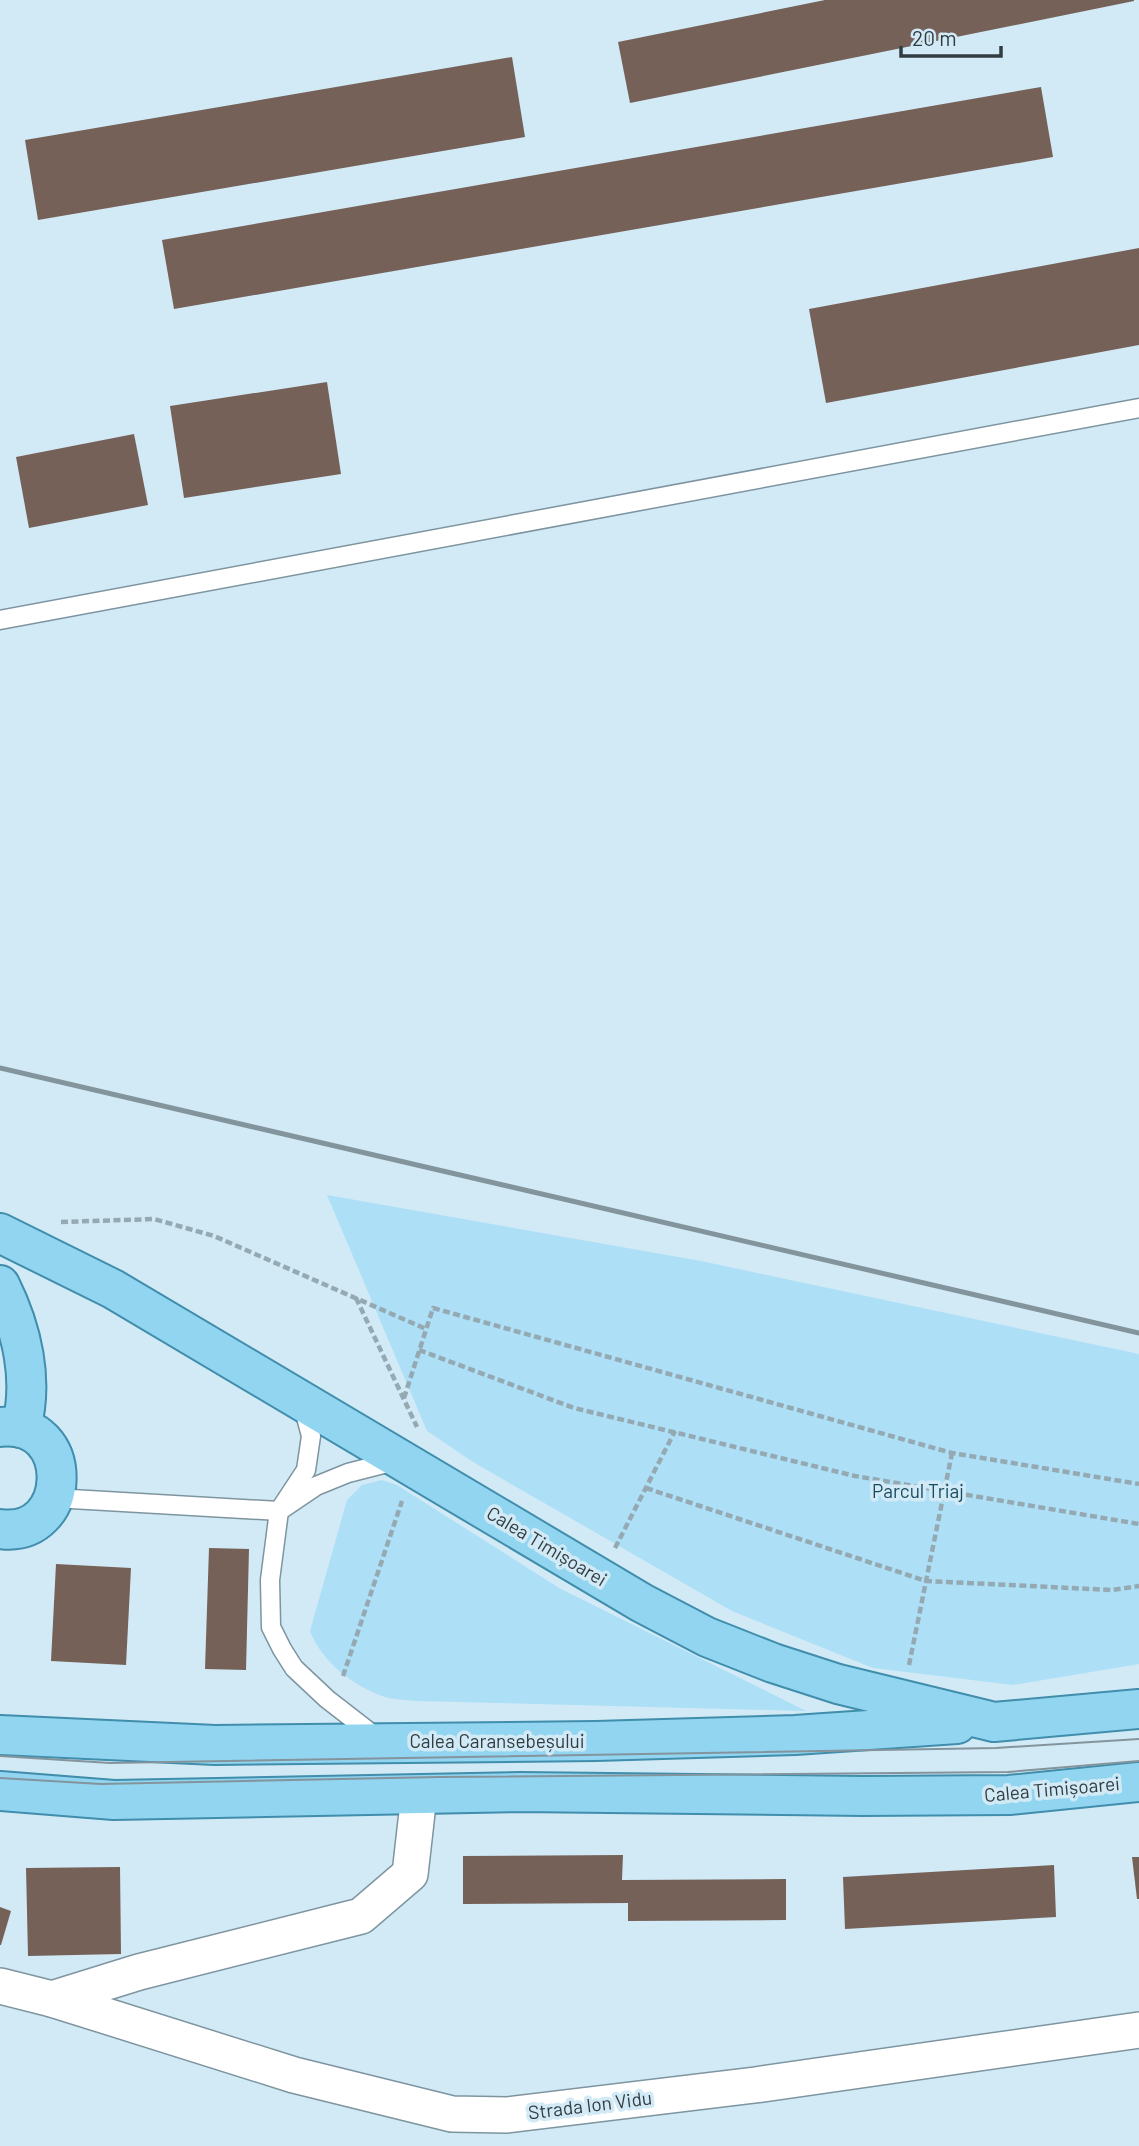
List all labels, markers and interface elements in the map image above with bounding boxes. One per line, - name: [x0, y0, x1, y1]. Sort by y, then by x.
- scale bar: [901, 14, 1001, 58]
- text: 20 m: [912, 25, 957, 50]
- park label: Parcul Triaj: [872, 1479, 964, 1502]
- street label: Calea Timișoarei: [483, 1501, 611, 1590]
- street label: Calea Caransebeșului: [409, 1729, 585, 1752]
- street label: Calea Timișoarei: [983, 1771, 1121, 1806]
- street label: Strada Ion Vidu: [527, 2086, 653, 2123]

